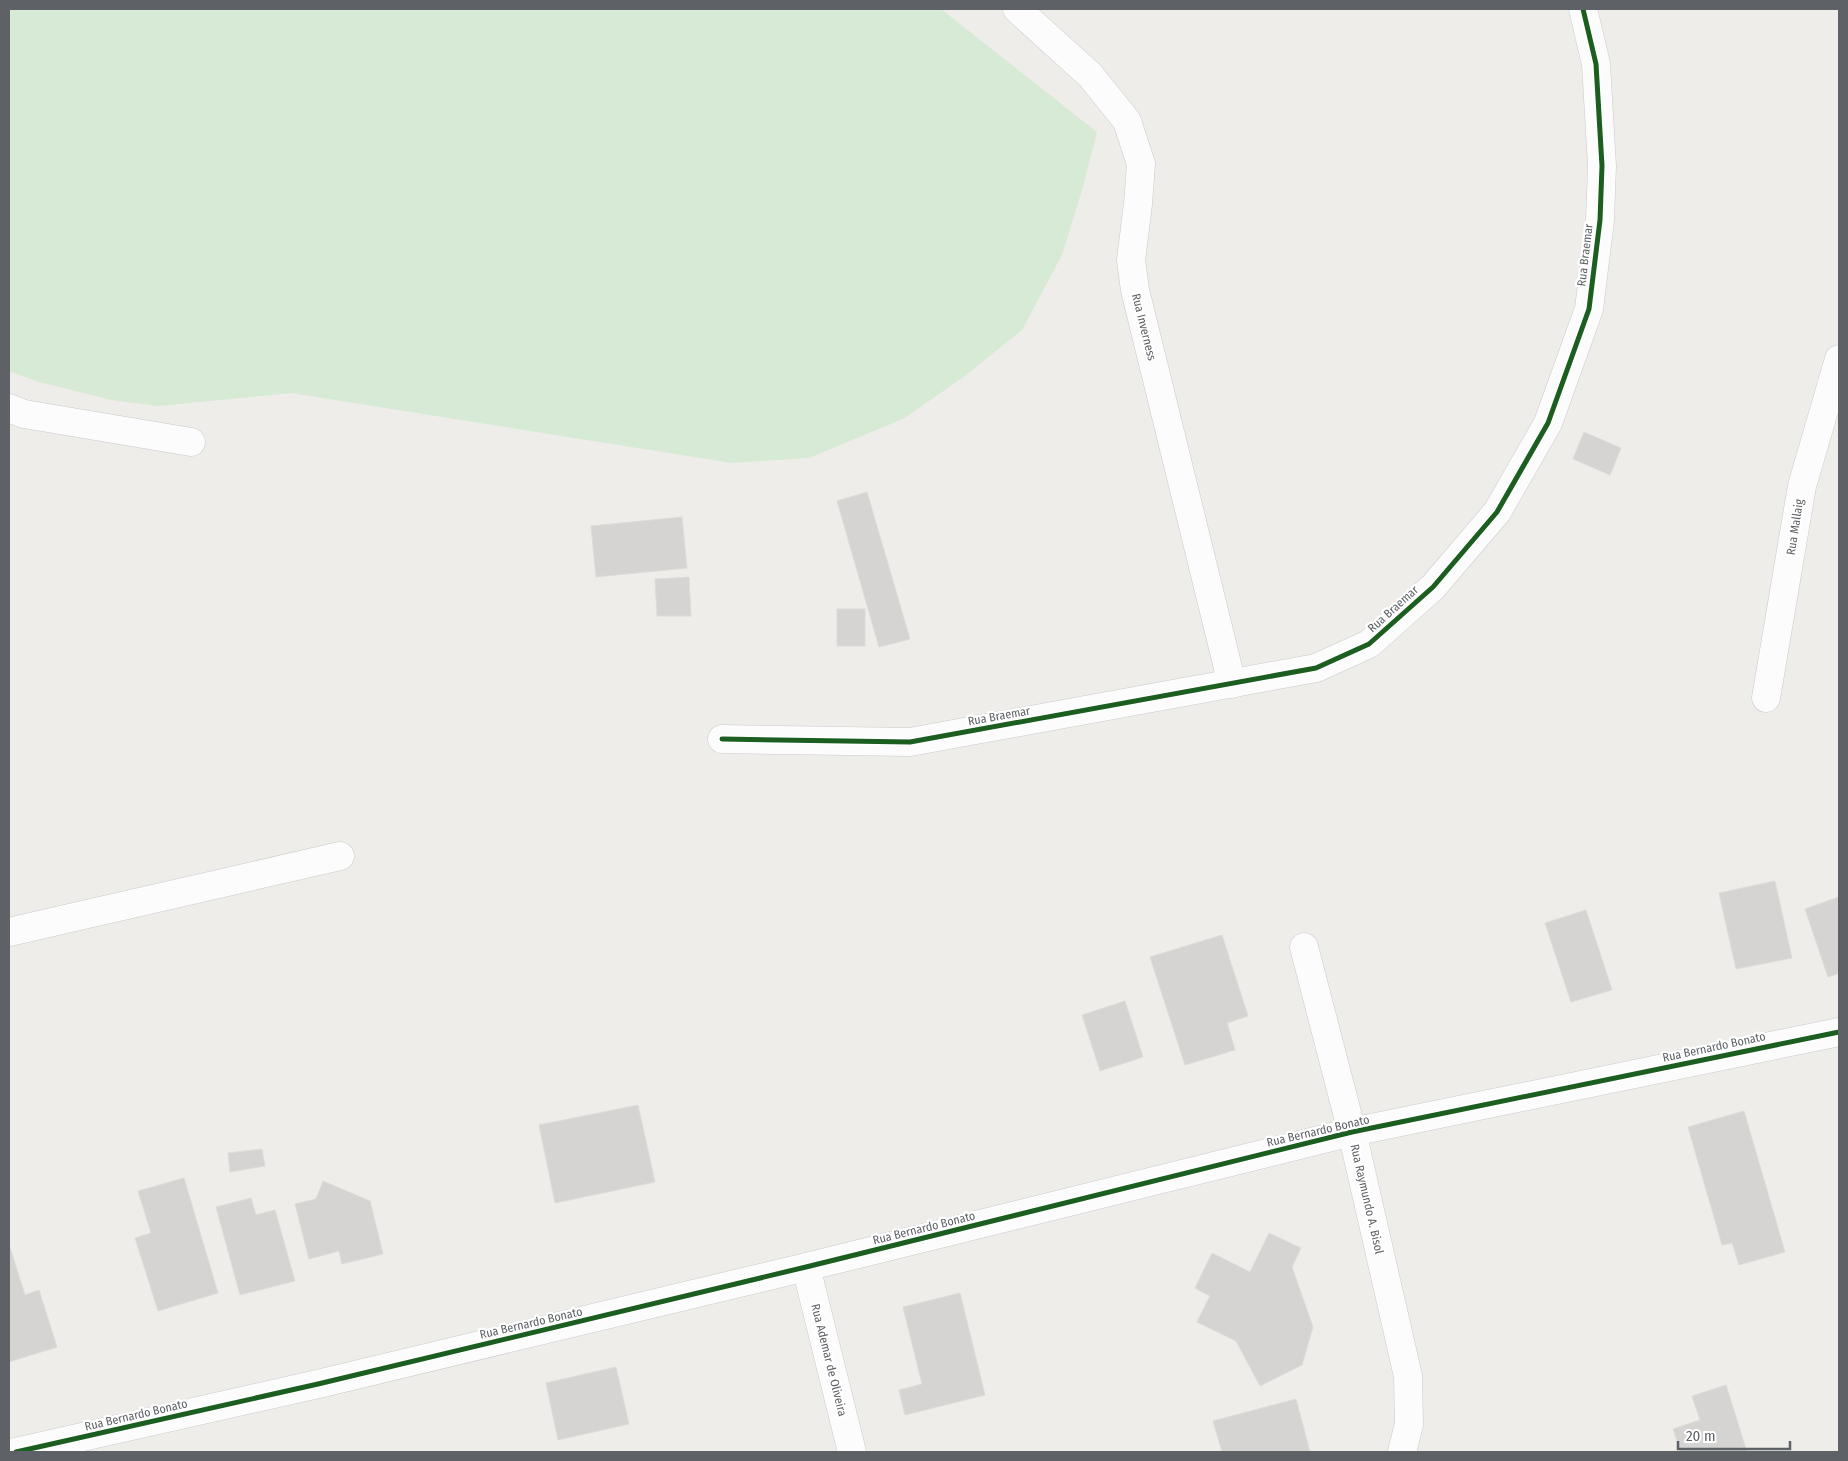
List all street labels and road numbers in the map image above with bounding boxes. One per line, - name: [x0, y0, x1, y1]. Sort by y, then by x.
- street label: Rua Braemar: [1574, 222, 1596, 287]
- street label: Rua Inverness: [1129, 292, 1159, 362]
- street label: Rua Mallaig: [1784, 498, 1806, 556]
- street label: Rua Braemar: [1365, 582, 1422, 635]
- street label: Rua Braemar: [967, 703, 1032, 728]
- street label: Rua Bernardo Bonato: [1661, 1029, 1767, 1065]
- street label: Rua Bernardo Bonato: [1265, 1112, 1371, 1150]
- street label: Rua Raymundo A. Bisol: [1348, 1143, 1386, 1255]
- street label: Rua Bernardo Bonato: [871, 1209, 977, 1247]
- street label: Rua Ademar de Oliveira: [808, 1302, 850, 1418]
- street label: Rua Bernardo Bonato: [478, 1304, 584, 1342]
- street label: Rua Bernardo Bonato: [83, 1396, 189, 1434]

